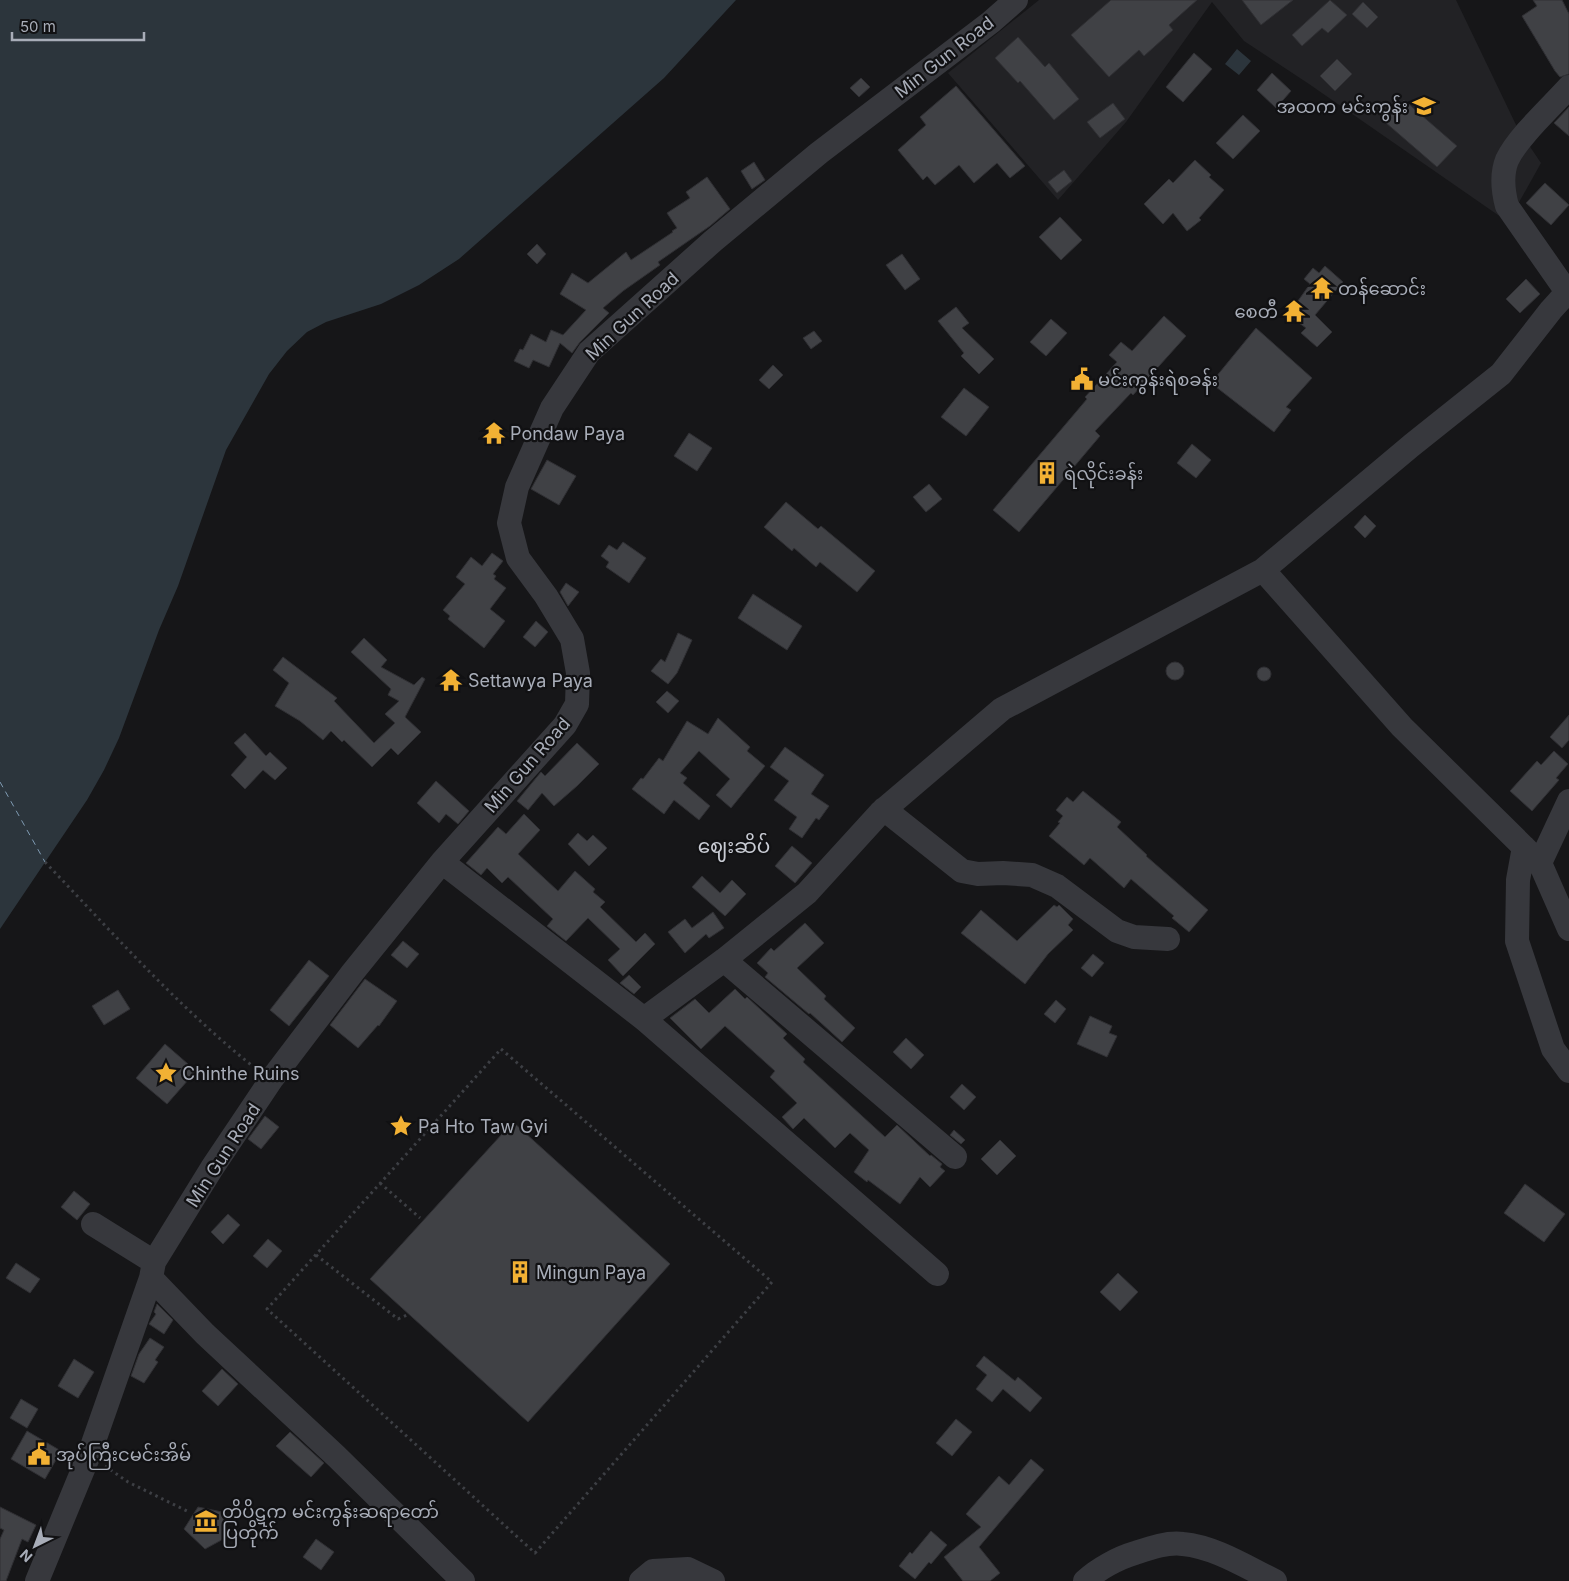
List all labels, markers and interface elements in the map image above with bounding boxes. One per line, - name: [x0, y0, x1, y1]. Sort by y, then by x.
- scale bar: [12, 10, 145, 42]
- street label: Min Gun Road: [890, 12, 998, 102]
- text: 50 m: [20, 17, 56, 36]
- school or university icon: အထက မင်းကွန်း: [1411, 93, 1437, 119]
- place label: အထက မင်းကွန်း: [1276, 94, 1408, 122]
- street label: Min Gun Road: [581, 268, 683, 364]
- temple icon: တန်ဆောင်း: [1309, 275, 1335, 301]
- place label: တန်ဆောင်း: [1338, 276, 1426, 304]
- place label: စေတီ: [1235, 298, 1278, 322]
- temple icon: စေတီ: [1281, 298, 1307, 324]
- public building icon: မင်းကွန်းရဲစခန်း: [1069, 366, 1095, 392]
- place label: မင်းကွန်းရဲစခန်း: [1098, 367, 1218, 395]
- temple icon: Pondaw Paya: [481, 420, 507, 446]
- place label: Pondaw Paya: [510, 423, 625, 444]
- building icon: ရဲလိုင်းခန်း: [1034, 460, 1060, 486]
- place label: ရဲလိုင်းခန်း: [1064, 460, 1143, 489]
- temple icon: Settawya Paya: [438, 667, 464, 693]
- place label: Settawya Paya: [468, 670, 593, 691]
- street label: Min Gun Road: [480, 713, 574, 817]
- district label: ဈေးဆိပ်: [698, 832, 770, 862]
- place icon: Chinthe Ruins: [153, 1060, 179, 1086]
- place label: Chinthe Ruins: [182, 1063, 300, 1084]
- street label: Min Gun Road: [182, 1099, 264, 1211]
- place icon: Pa Hto Taw Gyi: [388, 1113, 414, 1139]
- place label: Pa Hto Taw Gyi: [418, 1116, 548, 1137]
- building icon: Mingun Paya: [507, 1259, 533, 1285]
- place label: Mingun Paya: [536, 1262, 646, 1283]
- public building icon: အုပ်ကြီးငမင်းအိမ်: [26, 1441, 52, 1467]
- place label: အုပ်ကြီးငမင်းအိမ်: [56, 1441, 191, 1470]
- place label: တိပိဋက မင်းကွန်းဆရာတော် ပြတိုက်: [222, 1498, 439, 1548]
- museum icon: တိပိဋက မင်းကွန်းဆရာတော် ပြတိုက်: [193, 1508, 219, 1534]
- north arrow: [10, 1521, 60, 1571]
- text: N: [16, 1546, 36, 1566]

